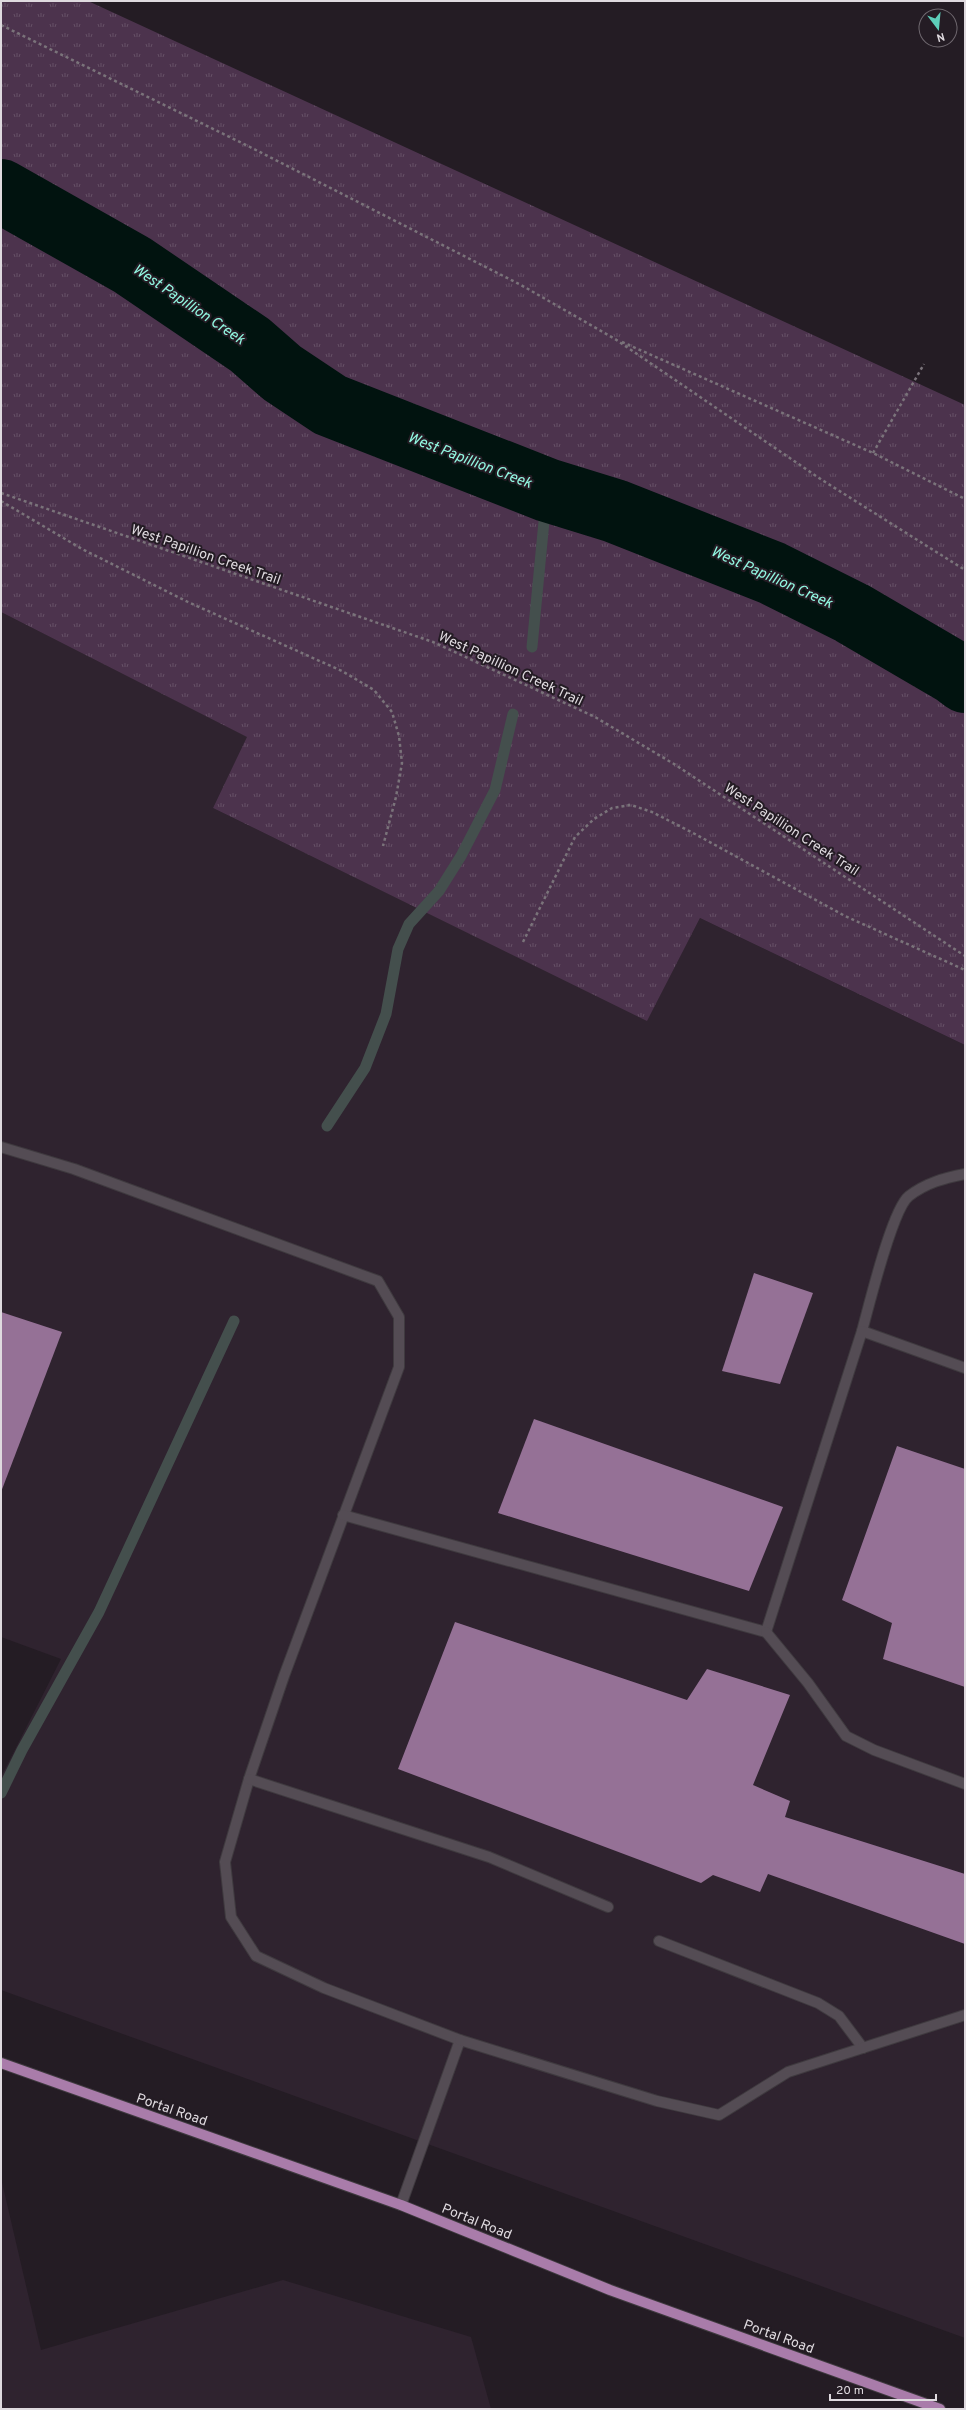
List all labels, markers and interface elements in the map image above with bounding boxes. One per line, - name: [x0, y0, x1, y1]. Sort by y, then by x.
- north arrow: [918, 8, 958, 48]
- text: N: [935, 29, 946, 44]
- water label: West Papillion Creek: [128, 261, 248, 350]
- water label: West Papillion Creek: [405, 429, 535, 494]
- street label: West Papillion Creek Trail: [128, 522, 283, 589]
- water label: West Papillion Creek: [708, 543, 836, 614]
- street label: West Papillion Creek Trail: [435, 628, 585, 710]
- street label: West Papillion Creek Trail: [720, 780, 862, 880]
- street label: Portal Road: [134, 2090, 209, 2131]
- street label: Portal Road: [439, 2201, 514, 2244]
- street label: Portal Road: [741, 2317, 816, 2358]
- scale bar: [830, 2376, 936, 2402]
- text: 20 m: [836, 2383, 864, 2399]

